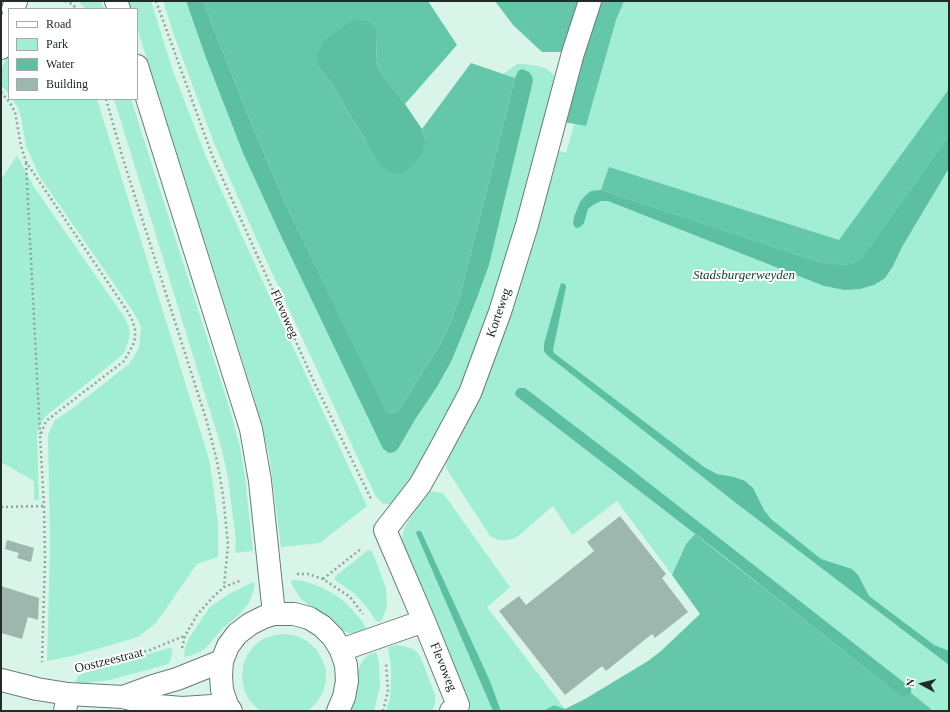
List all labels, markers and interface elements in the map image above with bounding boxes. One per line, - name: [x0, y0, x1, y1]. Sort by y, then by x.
- legend: [8, 8, 138, 100]
- text: Road: [46, 17, 71, 31]
- text: Park: [46, 37, 68, 51]
- text: Water: [46, 57, 74, 71]
- text: Building: [46, 77, 88, 91]
- park label: Stadsburgerweyden: [693, 268, 795, 284]
- street label: Korteweg: [483, 286, 515, 340]
- street label: Flevoweg: [266, 287, 302, 341]
- street label: Flevoweg: [426, 640, 460, 694]
- street label: Oostzeestraat: [73, 645, 145, 677]
- north arrow: [902, 664, 942, 704]
- text: N: [904, 678, 917, 687]

